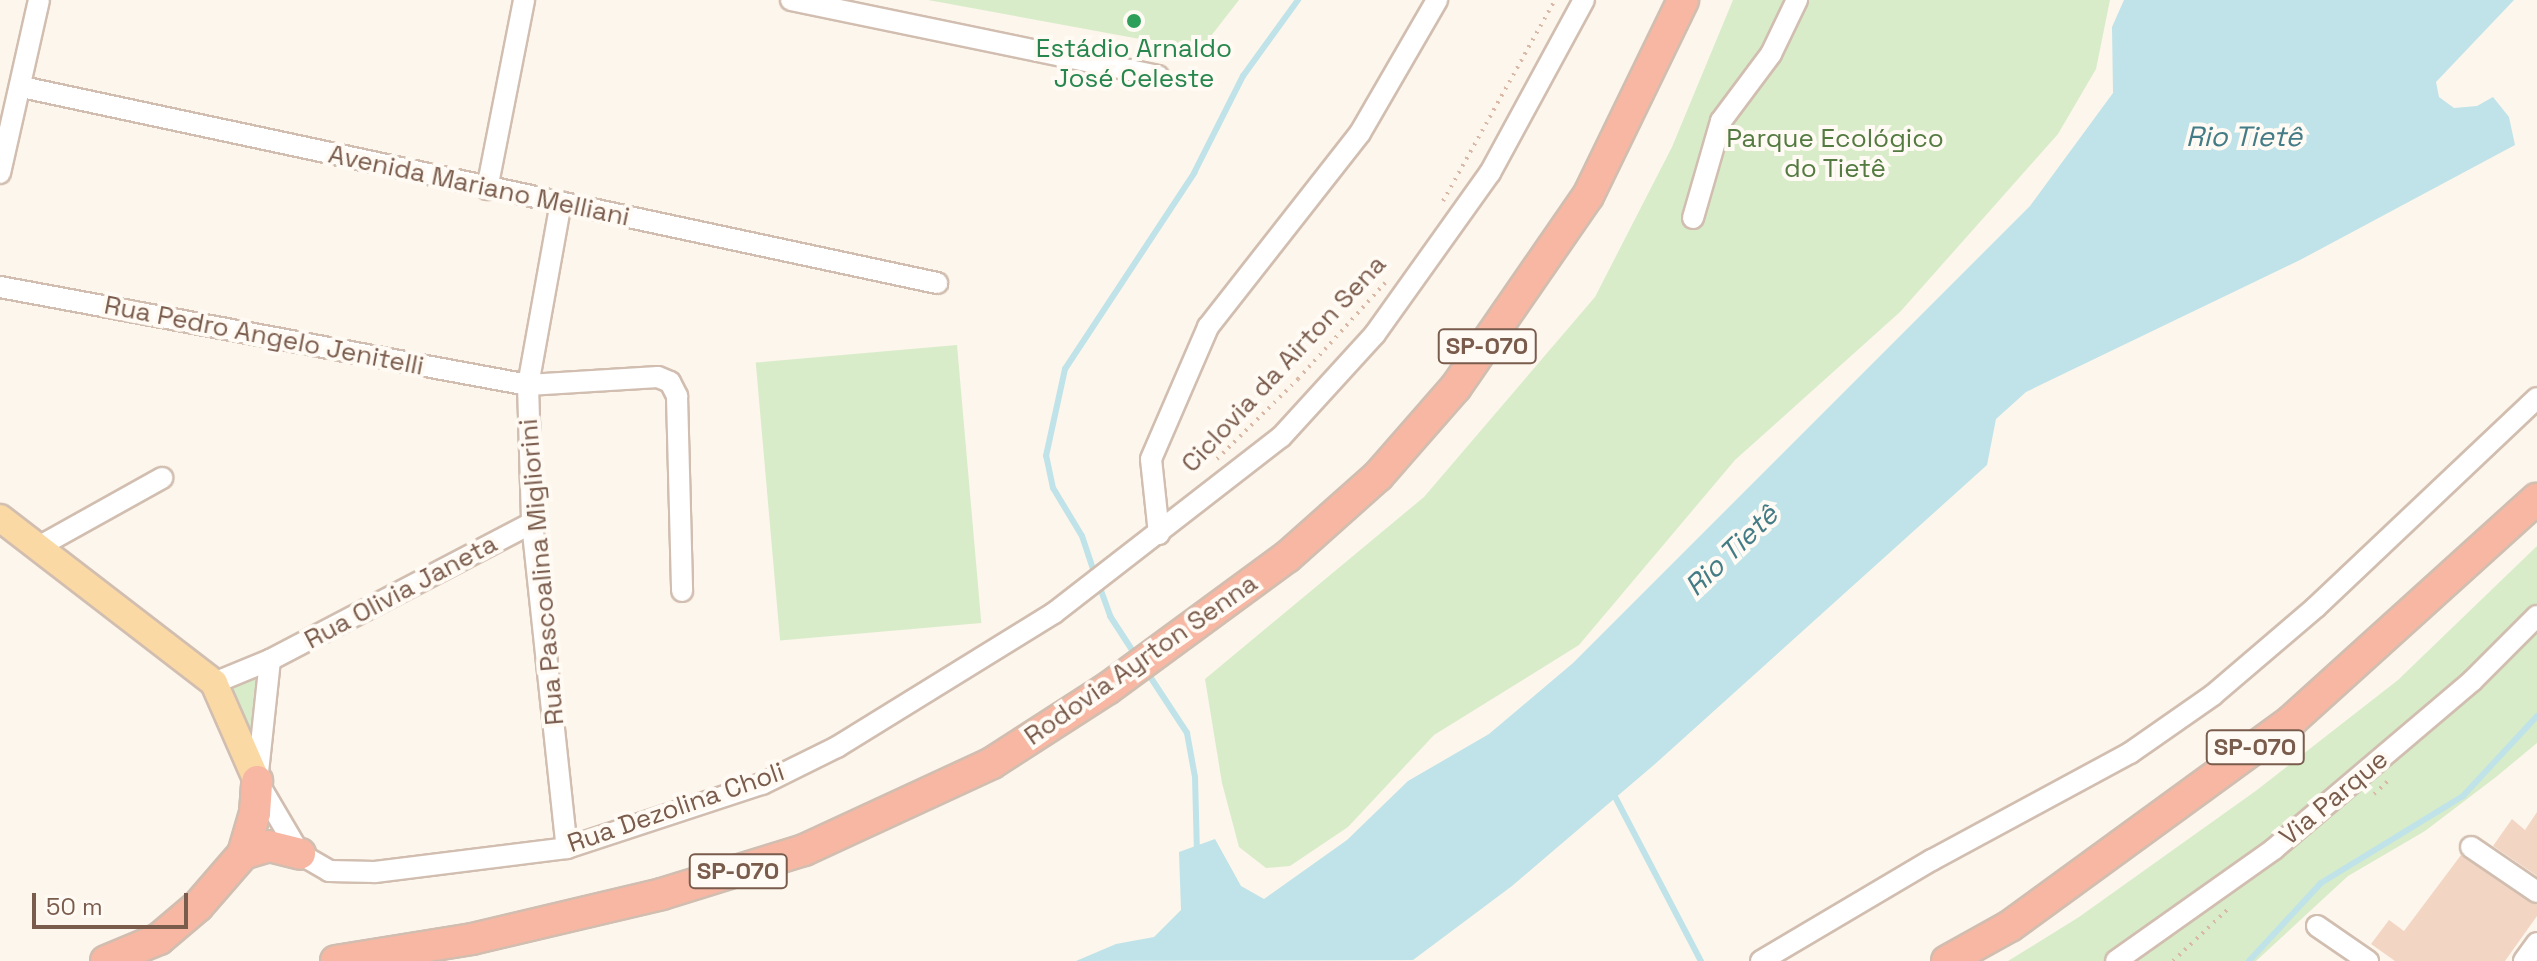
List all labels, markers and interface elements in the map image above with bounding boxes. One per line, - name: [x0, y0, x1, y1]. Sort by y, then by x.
- marker: Estádio Arnaldo José Celeste: [1125, 12, 1143, 30]
- place label: Estádio Arnaldo José Celeste: [1036, 33, 1232, 94]
- water label: Rio Tietê: [2185, 119, 2303, 153]
- park label: Parque Ecológico do Tietê: [1726, 123, 1944, 184]
- street label: Avenida Mariano Melliani: [326, 139, 632, 233]
- street label: Ciclovia da Airton Sena: [1175, 249, 1393, 479]
- street label: Rua Pedro Angelo Jenitelli: [101, 290, 427, 382]
- road number: SP-070: [1437, 326, 1537, 366]
- street label: Rua Pascoalina Migliorini: [513, 417, 571, 727]
- water label: Rio Tietê: [1677, 497, 1785, 603]
- street label: Rua Olivia Janeta: [299, 528, 503, 656]
- street label: Rodovia Ayrton Senna: [1019, 568, 1263, 752]
- road number: SP-070: [2205, 727, 2305, 767]
- street label: Via Parque: [2274, 744, 2394, 852]
- street label: Rua Dezolina Choli: [564, 756, 788, 860]
- road number: SP-070: [688, 851, 788, 891]
- scale bar: [36, 877, 192, 927]
- text: 50 m: [46, 891, 103, 922]

